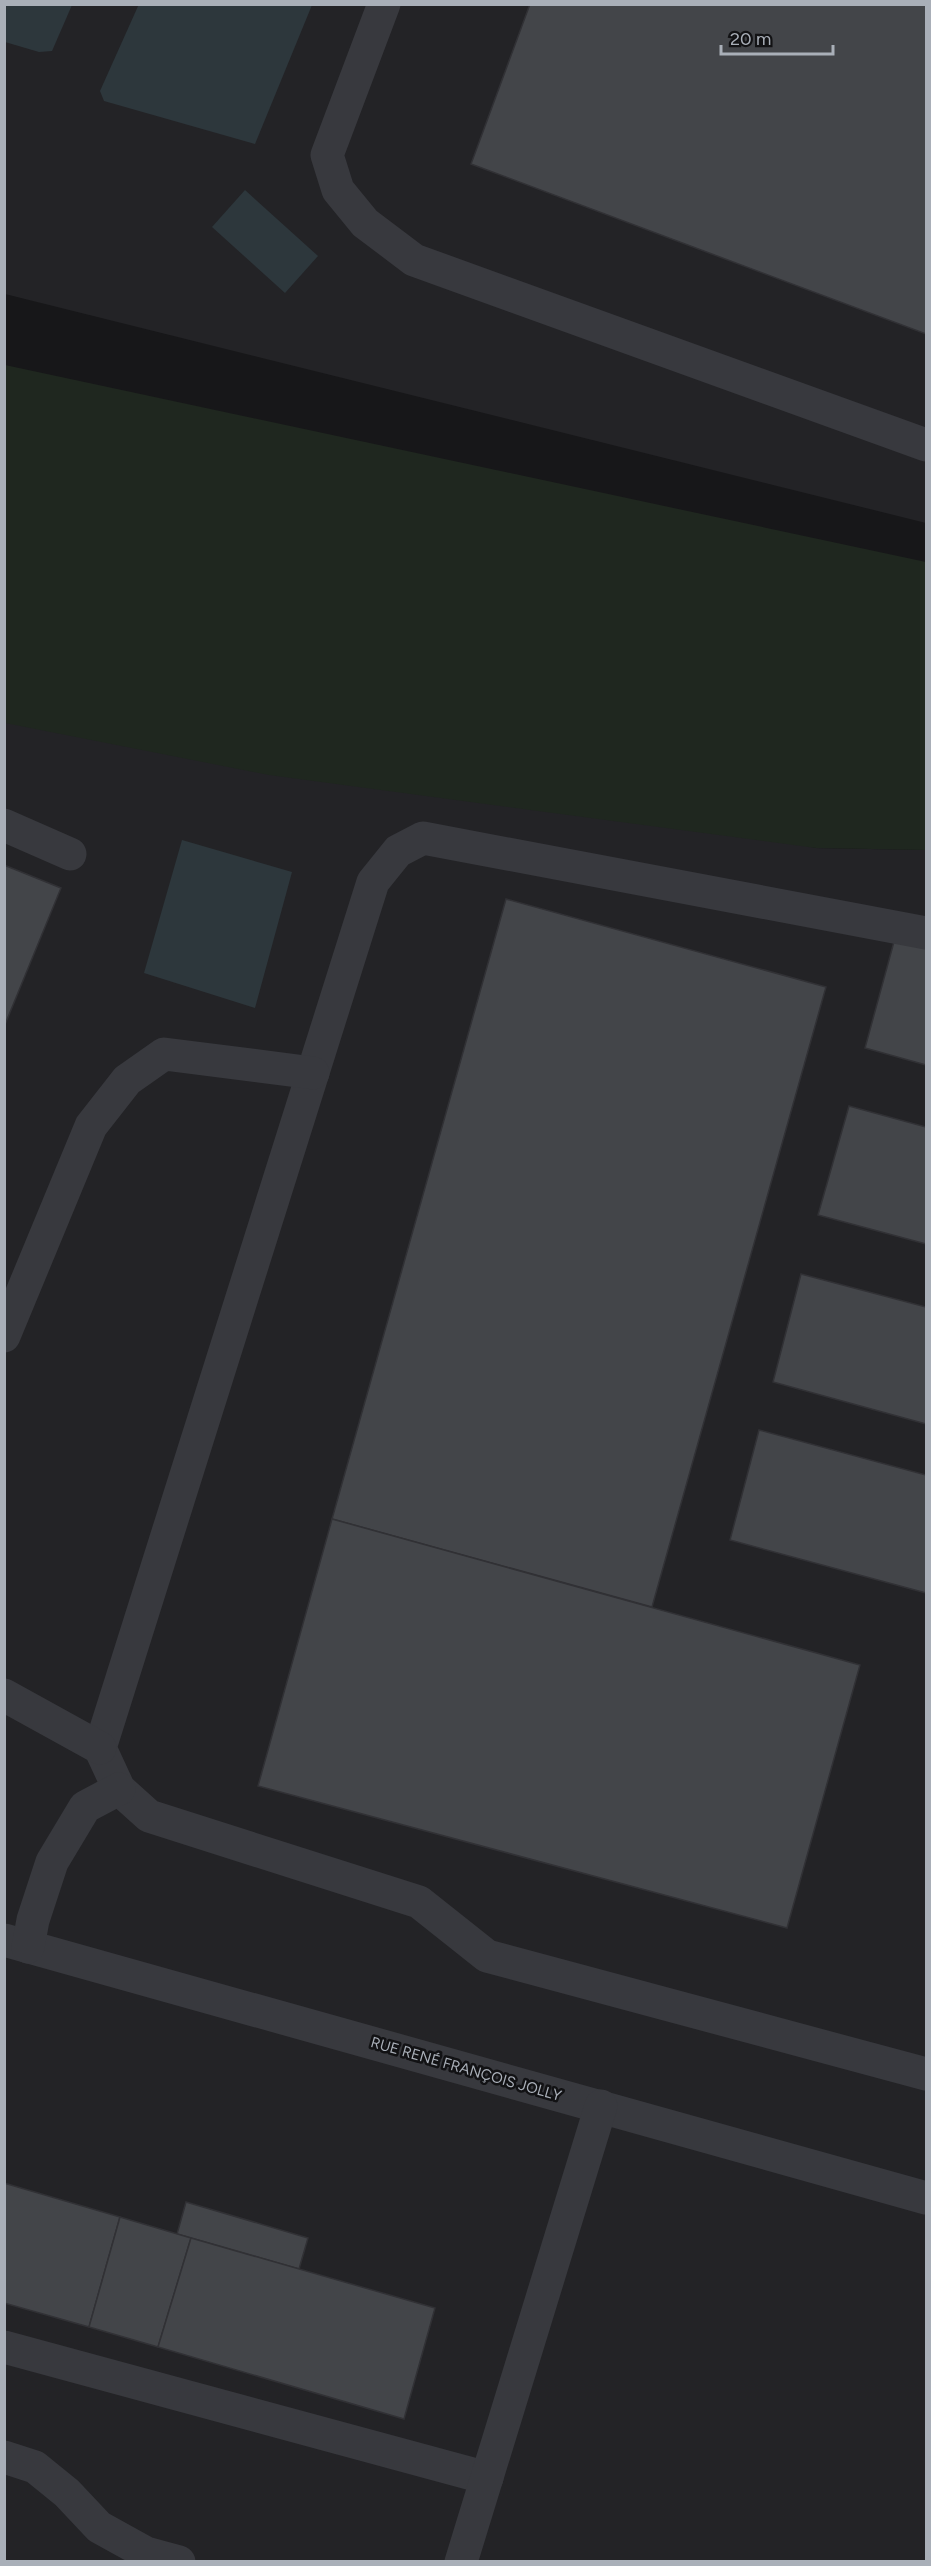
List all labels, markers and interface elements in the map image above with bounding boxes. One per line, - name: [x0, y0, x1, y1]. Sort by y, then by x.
- scale bar: [721, 18, 834, 56]
- text: 20 m: [730, 28, 771, 50]
- street label: RUE RENÉ FRANÇOIS JOLLY: [369, 2033, 563, 2105]

